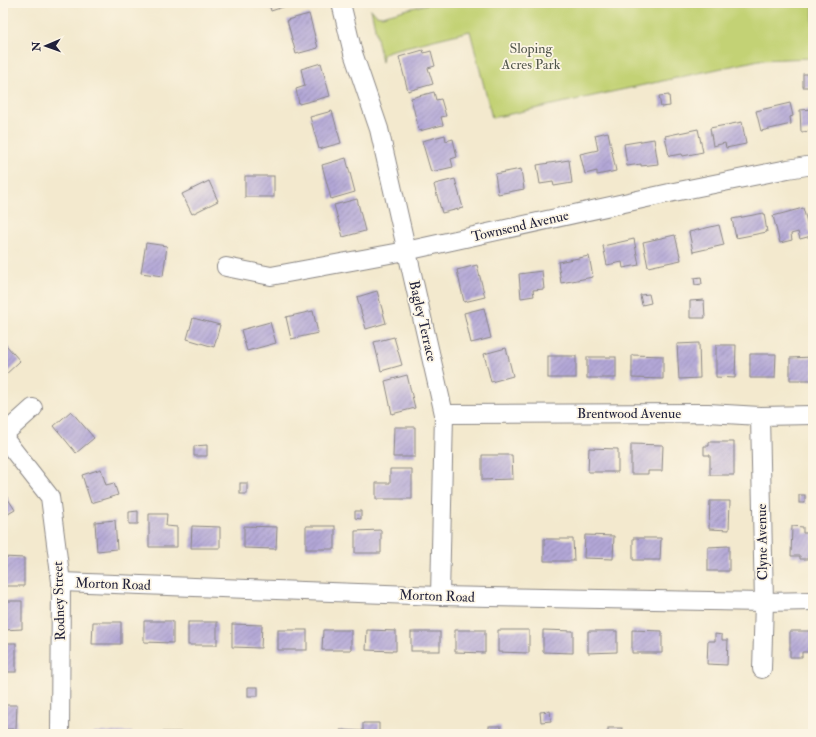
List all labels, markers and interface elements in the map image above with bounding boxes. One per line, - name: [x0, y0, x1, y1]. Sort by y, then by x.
- north arrow: [26, 26, 66, 66]
- text: N: [30, 40, 43, 52]
- park label: Sloping Acres Park: [501, 40, 561, 73]
- street label: Townsend Avenue: [470, 207, 570, 245]
- street label: Bagley Terrace: [404, 279, 441, 363]
- street label: Brentwood Avenue: [577, 405, 681, 422]
- street label: Clyne Avenue: [753, 503, 772, 580]
- street label: Rodney Street: [49, 561, 70, 641]
- street label: Morton Road: [75, 574, 151, 594]
- street label: Morton Road: [399, 586, 475, 606]

